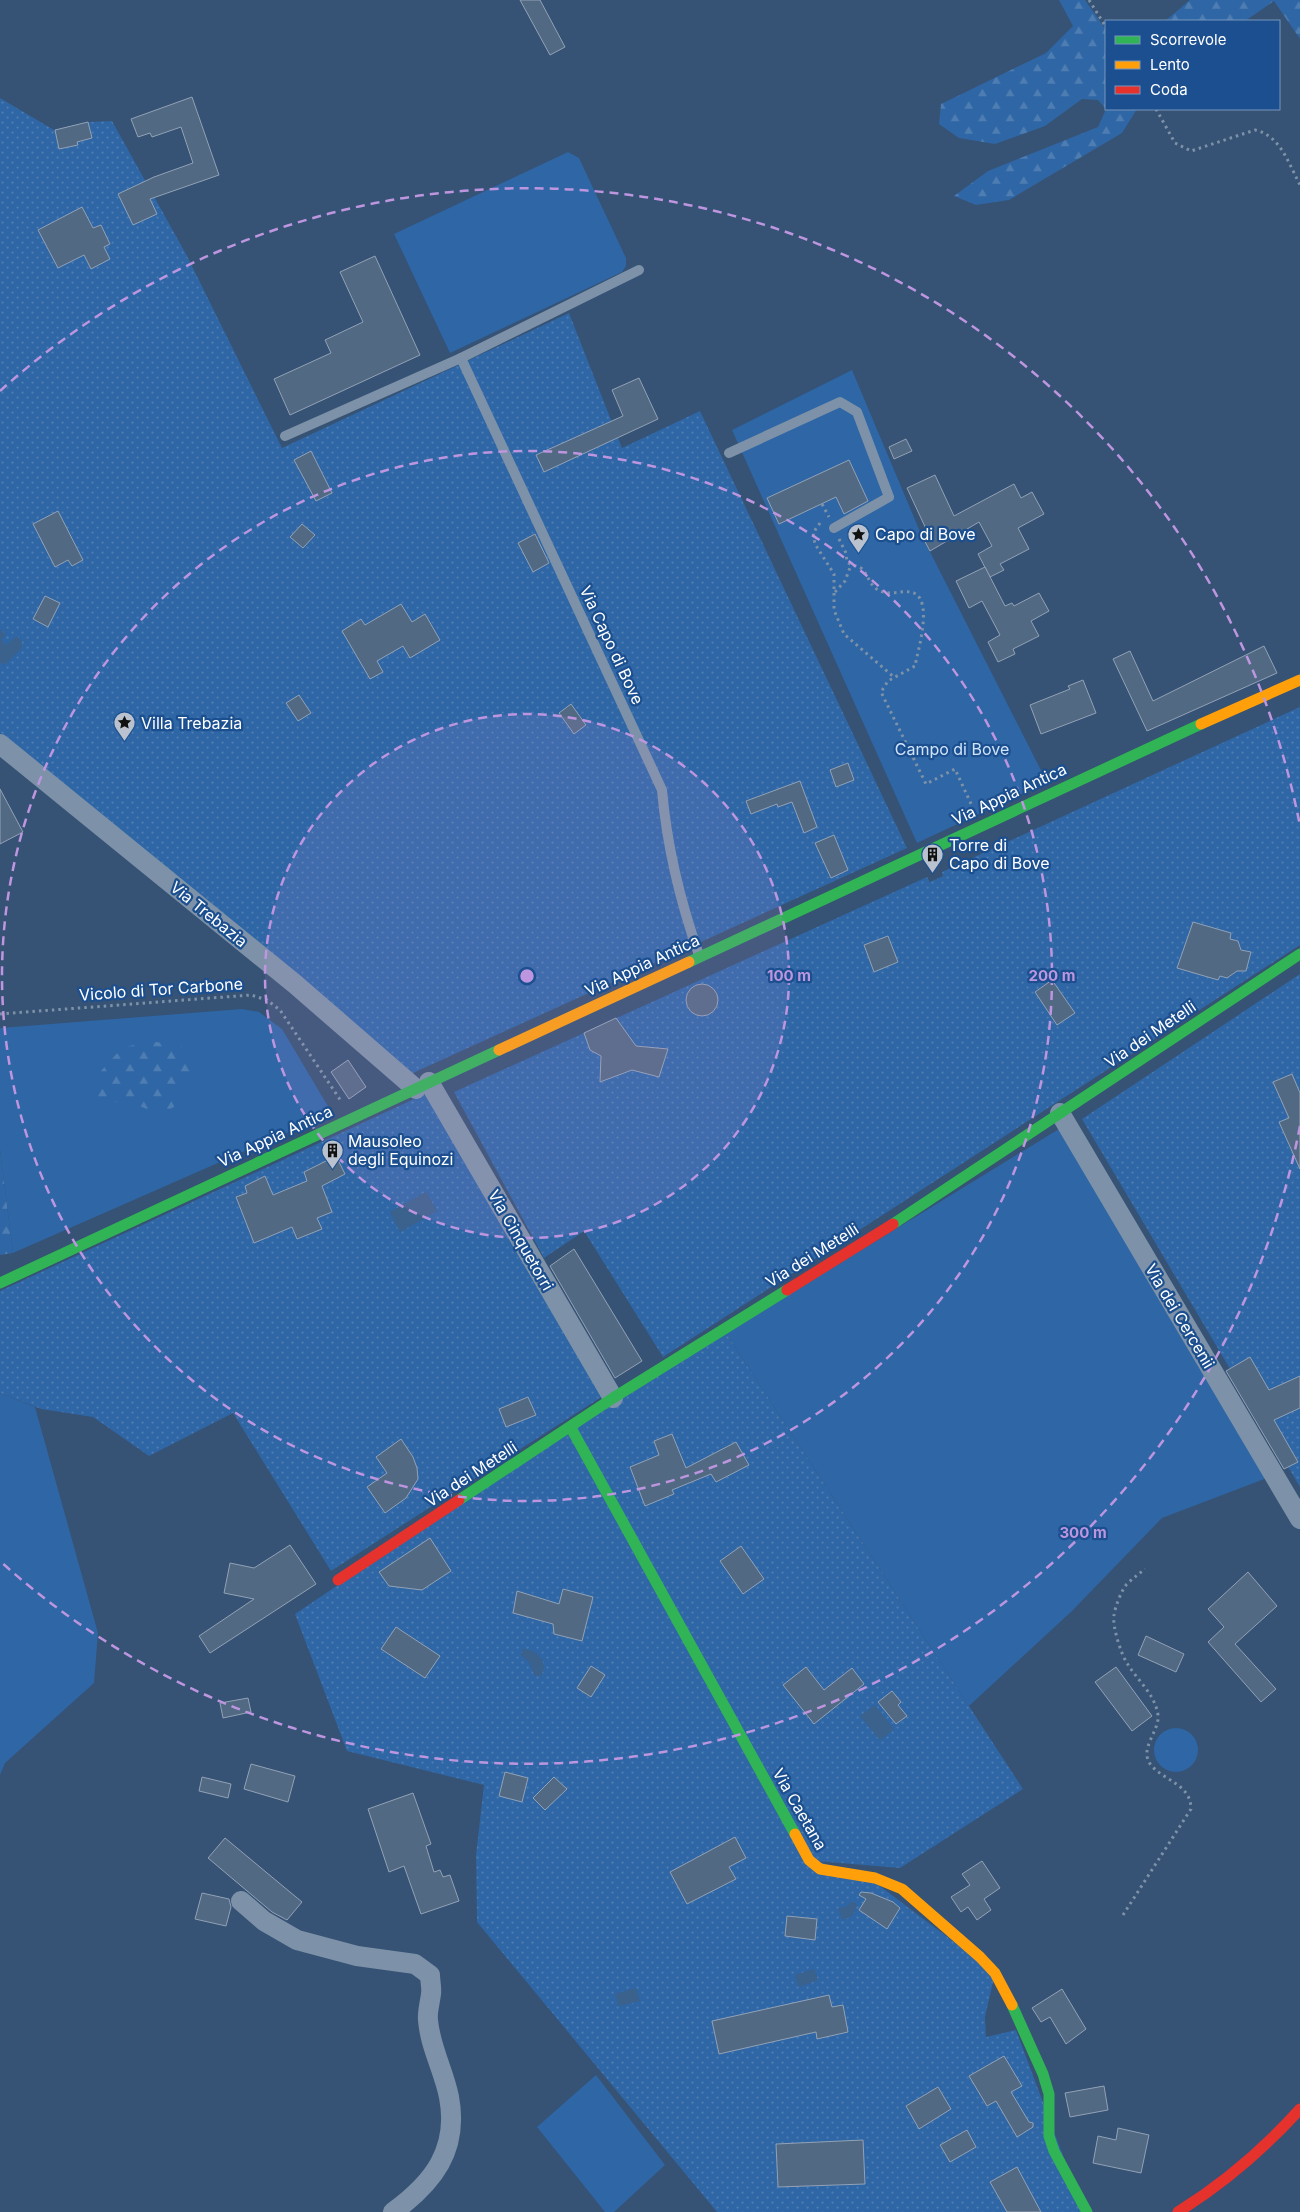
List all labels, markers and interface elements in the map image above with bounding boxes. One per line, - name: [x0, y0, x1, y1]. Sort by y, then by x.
- legend: [1105, 20, 1280, 110]
- text: Scorrevole: [1150, 30, 1226, 49]
- text: Lento: [1150, 55, 1190, 74]
- text: Coda: [1150, 80, 1188, 99]
- place icon: Capo di Bove: [847, 522, 871, 553]
- place label: Capo di Bove: [875, 524, 976, 544]
- street label: Via Capo di Bove: [576, 582, 648, 708]
- place icon: Villa Trebazia: [113, 711, 137, 742]
- place label: Villa Trebazia: [141, 713, 242, 733]
- park label: Campo di Bove: [895, 739, 1009, 759]
- street label: Via Appia Antica: [948, 759, 1070, 829]
- place label: Torre di Capo di Bove: [949, 835, 1050, 873]
- building icon: Torre di Capo di Bove: [921, 842, 945, 873]
- street label: Via Trebazia: [166, 877, 252, 951]
- street label: Via Appia Antica: [581, 930, 703, 1000]
- text: 100 m: [767, 966, 811, 985]
- text: 200 m: [1029, 966, 1075, 985]
- centre of rings: [518, 967, 536, 985]
- street label: Vicolo di Tor Carbone: [78, 973, 244, 1005]
- street label: Via dei Metelli: [1101, 996, 1199, 1072]
- street label: Via Appia Antica: [214, 1101, 336, 1171]
- place label: Mausoleo degli Equinozi: [348, 1131, 453, 1169]
- building icon: Mausoleo degli Equinozi: [320, 1138, 344, 1169]
- street label: Via Cinquetorri: [484, 1186, 558, 1294]
- street label: Via dei Metelli: [762, 1219, 862, 1291]
- street label: Via dei Cercenii: [1141, 1260, 1219, 1372]
- street label: Via dei Metelli: [421, 1437, 521, 1511]
- text: 300 m: [1059, 1523, 1107, 1542]
- street label: Via Caetana: [769, 1765, 831, 1853]

